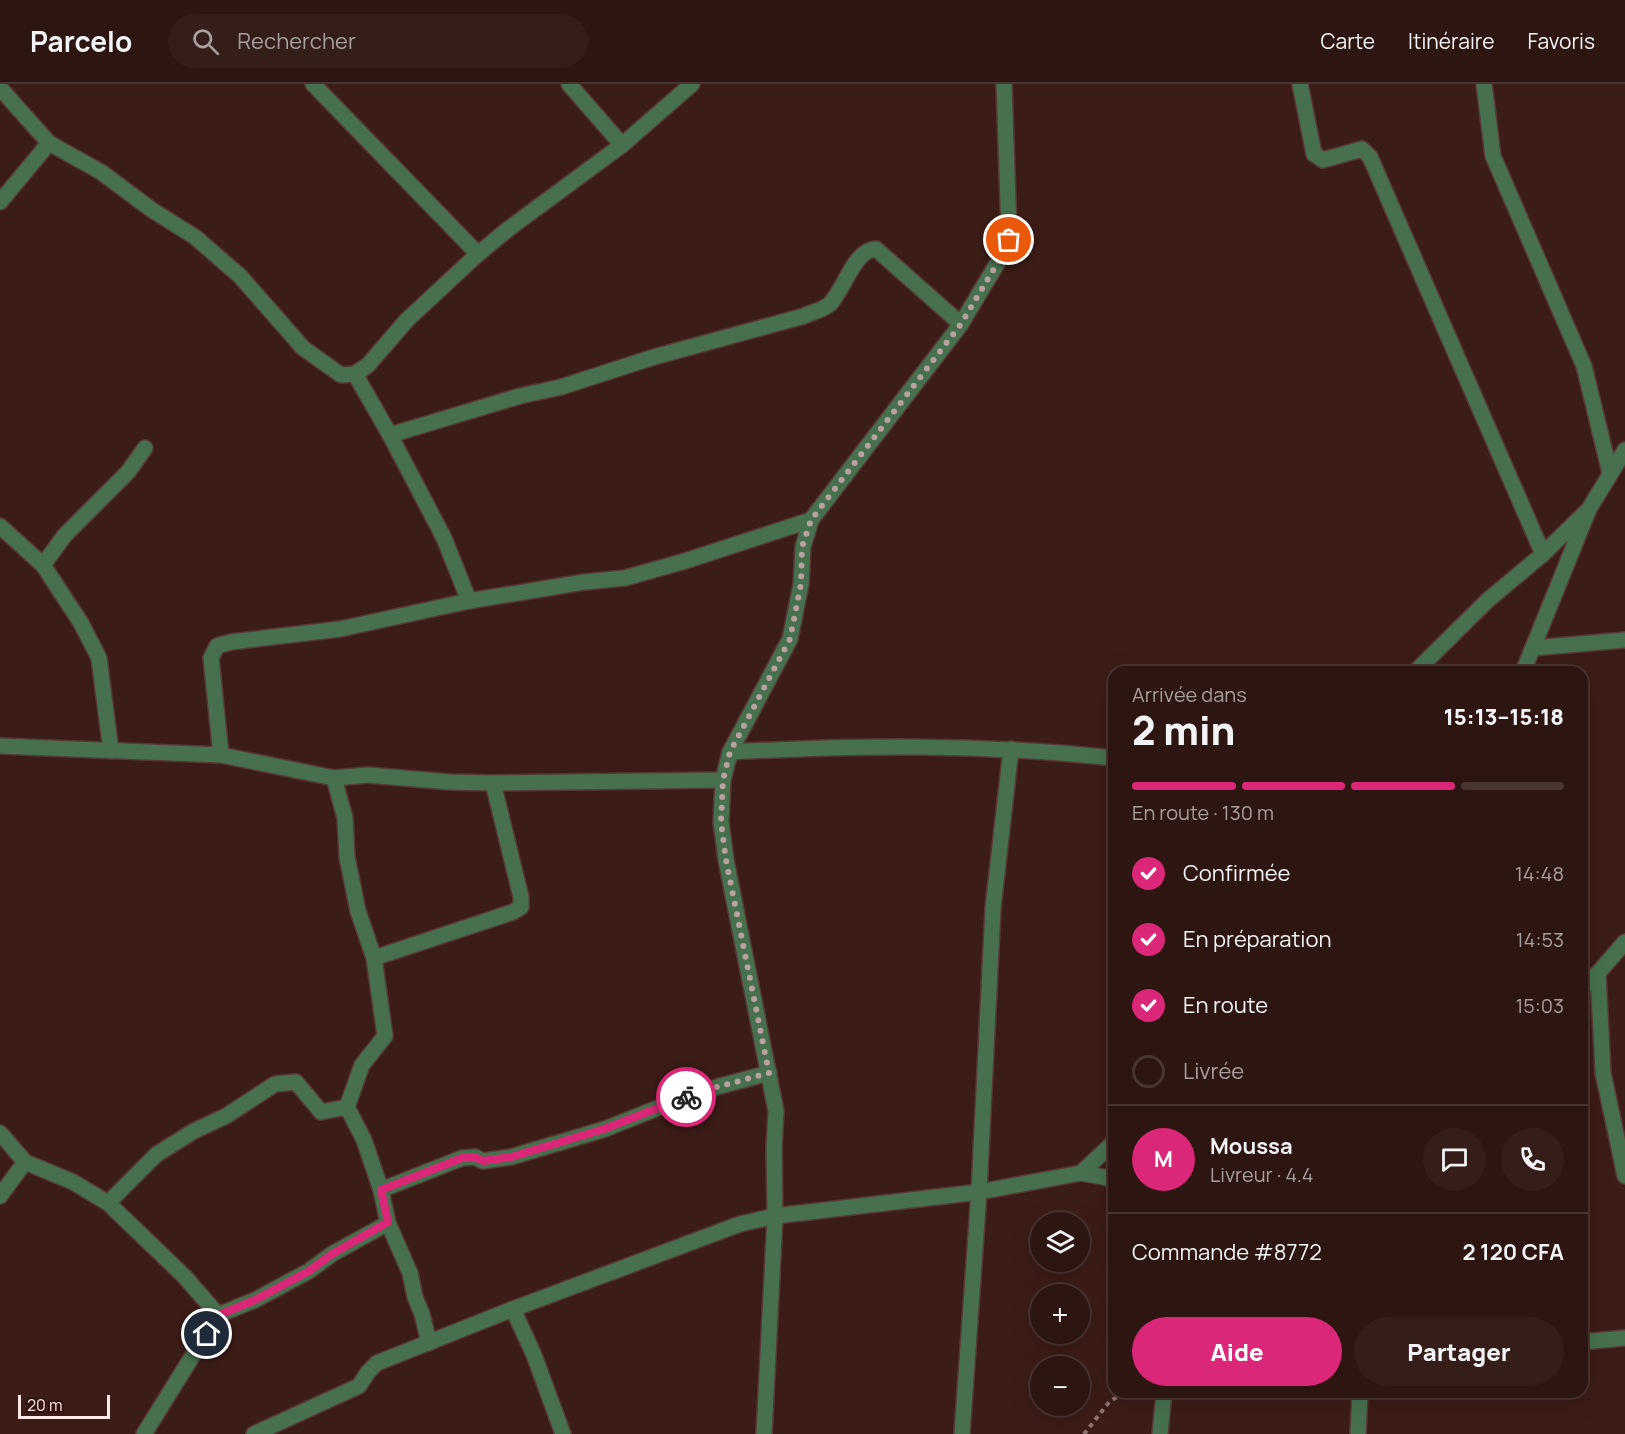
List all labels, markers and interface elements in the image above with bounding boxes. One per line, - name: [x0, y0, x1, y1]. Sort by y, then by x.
- search box: [168, 14, 588, 68]
- text: Parcelo: [30, 22, 132, 60]
- icon: search: [189, 25, 222, 58]
- text: Rechercher: [237, 26, 356, 56]
- text: Carte: [1321, 27, 1375, 55]
- text: Itinéraire: [1408, 27, 1494, 55]
- text: Favoris: [1527, 27, 1595, 55]
- pin: [983, 214, 1034, 265]
- icon: bag: [992, 223, 1025, 256]
- text: Arrivée dans: [1132, 681, 1247, 708]
- text: 15:13–15:18: [1444, 702, 1564, 732]
- text: 2 min: [1132, 703, 1235, 757]
- text: En route · 130 m: [1132, 799, 1274, 826]
- icon: check: [1132, 857, 1165, 890]
- text: Confirmée: [1183, 858, 1290, 888]
- text: 14:48: [1515, 860, 1564, 887]
- icon: check: [1132, 923, 1165, 956]
- text: En préparation: [1183, 924, 1331, 954]
- text: 14:53: [1516, 926, 1564, 953]
- icon: check: [1132, 989, 1165, 1022]
- text: En route: [1183, 990, 1268, 1020]
- text: 15:03: [1515, 992, 1564, 1019]
- text: Livrée: [1183, 1056, 1244, 1086]
- courier: [656, 1067, 716, 1127]
- icon: bike: [670, 1081, 703, 1114]
- button: chat: [1423, 1128, 1486, 1191]
- button: phone: [1501, 1128, 1564, 1191]
- text: Moussa: [1210, 1131, 1293, 1161]
- text: M: [1154, 1144, 1173, 1174]
- text: Livreur · 4.4: [1210, 1161, 1314, 1188]
- map controls: [1030, 1212, 1090, 1416]
- button: layers: [1030, 1212, 1090, 1272]
- text: Commande #8772: [1132, 1237, 1322, 1267]
- text: 2 120 CFA: [1463, 1237, 1564, 1267]
- button: +: [1030, 1284, 1090, 1344]
- pin: [181, 1308, 232, 1359]
- icon: home: [190, 1317, 223, 1350]
- button: Aide: [1132, 1317, 1342, 1386]
- button: Partager: [1354, 1317, 1564, 1386]
- button: −: [1030, 1356, 1090, 1416]
- scale bar: [18, 1392, 110, 1420]
- text: 20 m: [27, 1394, 63, 1416]

